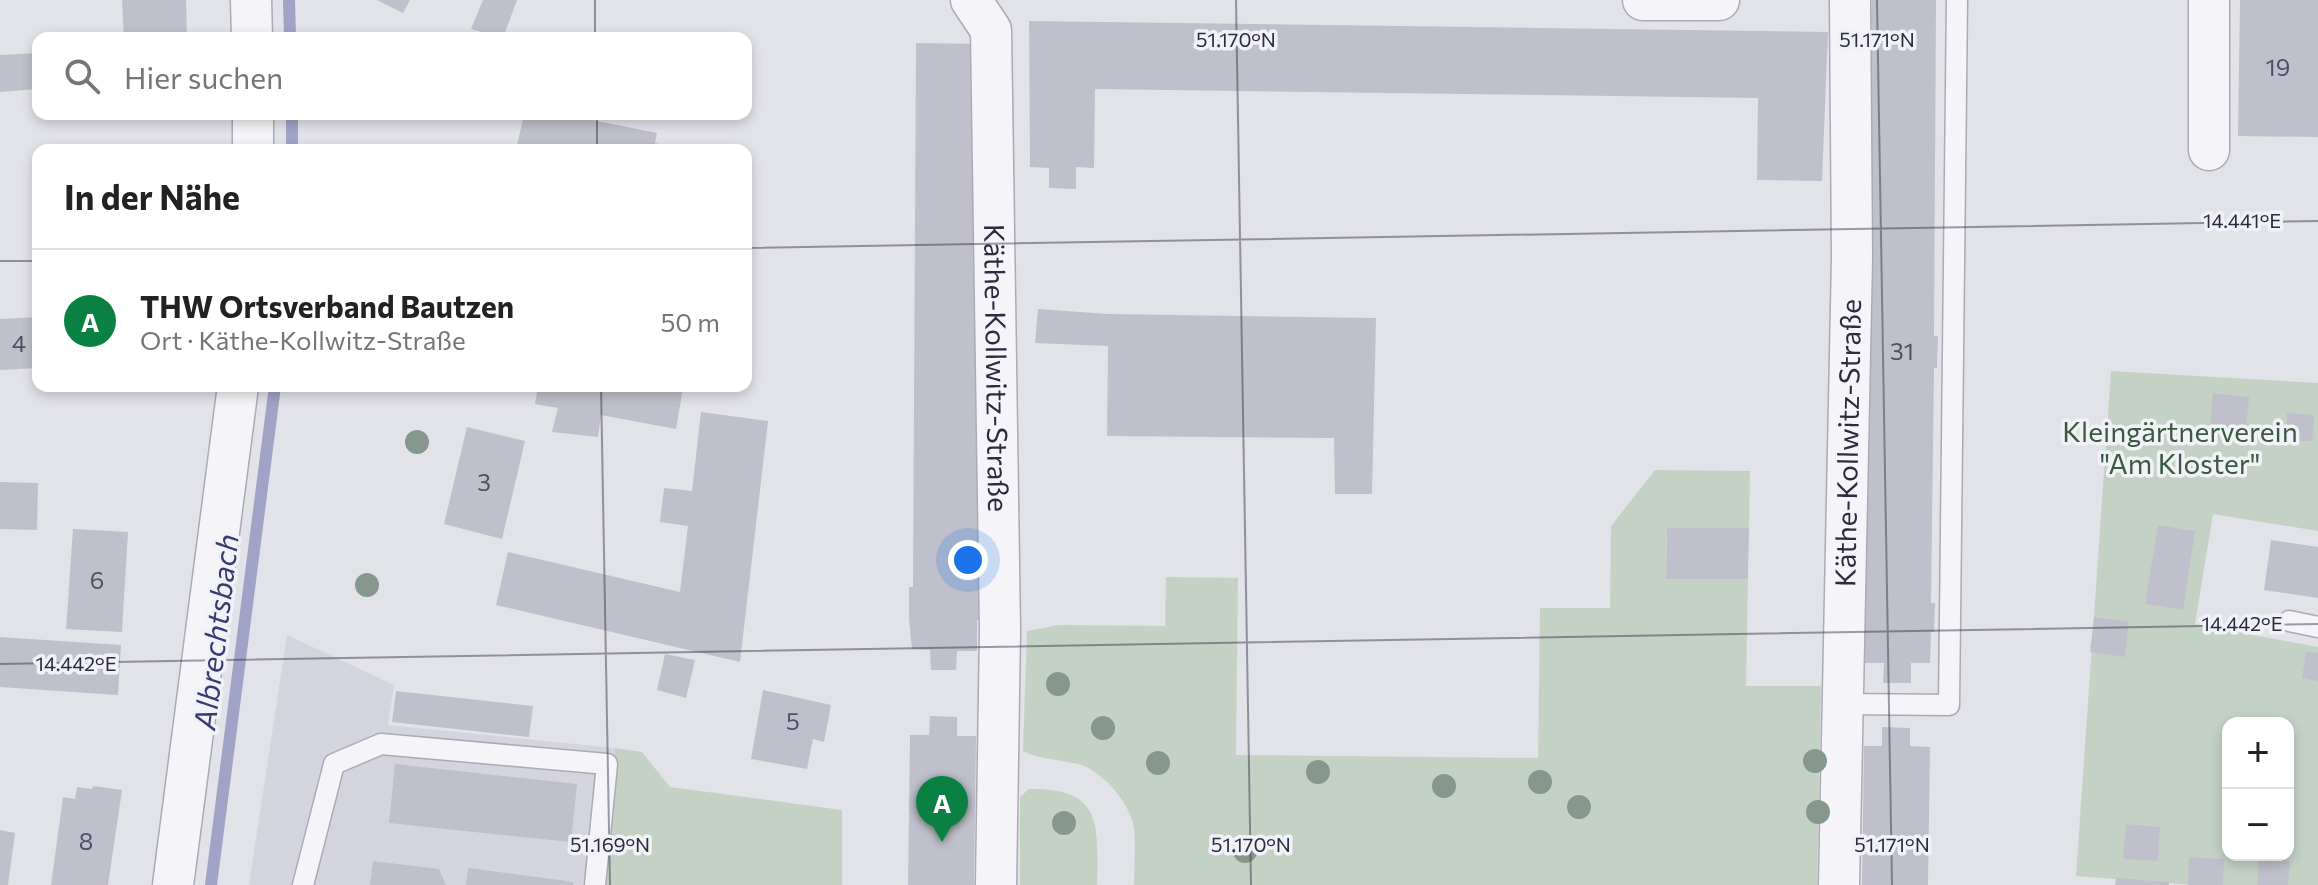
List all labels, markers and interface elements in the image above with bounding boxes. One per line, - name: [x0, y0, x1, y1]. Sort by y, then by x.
- text: 51.170°N: [1196, 27, 1276, 51]
- text: 51.171°N: [1839, 27, 1915, 51]
- search box: [32, 32, 752, 120]
- house number: 19: [2266, 52, 2290, 81]
- icon: search: [60, 54, 104, 98]
- text: Hier suchen: [124, 58, 283, 95]
- text: In der Nähe: [64, 175, 240, 217]
- text: 14.441°E: [2203, 208, 2281, 232]
- street label: Käthe-Kollwitz-Straße: [978, 224, 1016, 512]
- text: THW Ortsverband Bautzen: [140, 287, 514, 324]
- street label: Käthe-Kollwitz-Straße: [1827, 299, 1867, 587]
- text: A: [81, 306, 99, 337]
- text: 50 m: [660, 306, 720, 337]
- text: Ort · Käthe-Kollwitz-Straße: [140, 324, 466, 355]
- house number: 4: [12, 328, 26, 357]
- house number: 31: [1890, 336, 1914, 365]
- park label: Kleingärtnerverein "Am Kloster": [2062, 414, 2298, 480]
- house number: 3: [477, 467, 491, 496]
- water label: Albrechtsbach: [184, 532, 245, 733]
- your location: [948, 540, 988, 580]
- house number: 6: [90, 565, 104, 594]
- text: 14.442°E: [2201, 611, 2283, 635]
- text: 14.442°E: [35, 651, 117, 675]
- house number: 5: [786, 706, 800, 735]
- map controls: [2222, 717, 2294, 861]
- button: +: [2222, 717, 2294, 789]
- pin: A: [916, 776, 968, 842]
- button: −: [2222, 789, 2294, 861]
- house number: 8: [79, 826, 93, 855]
- text: 51.169°N: [570, 832, 650, 856]
- text: 51.170°N: [1211, 832, 1291, 856]
- text: 51.171°N: [1854, 832, 1930, 856]

